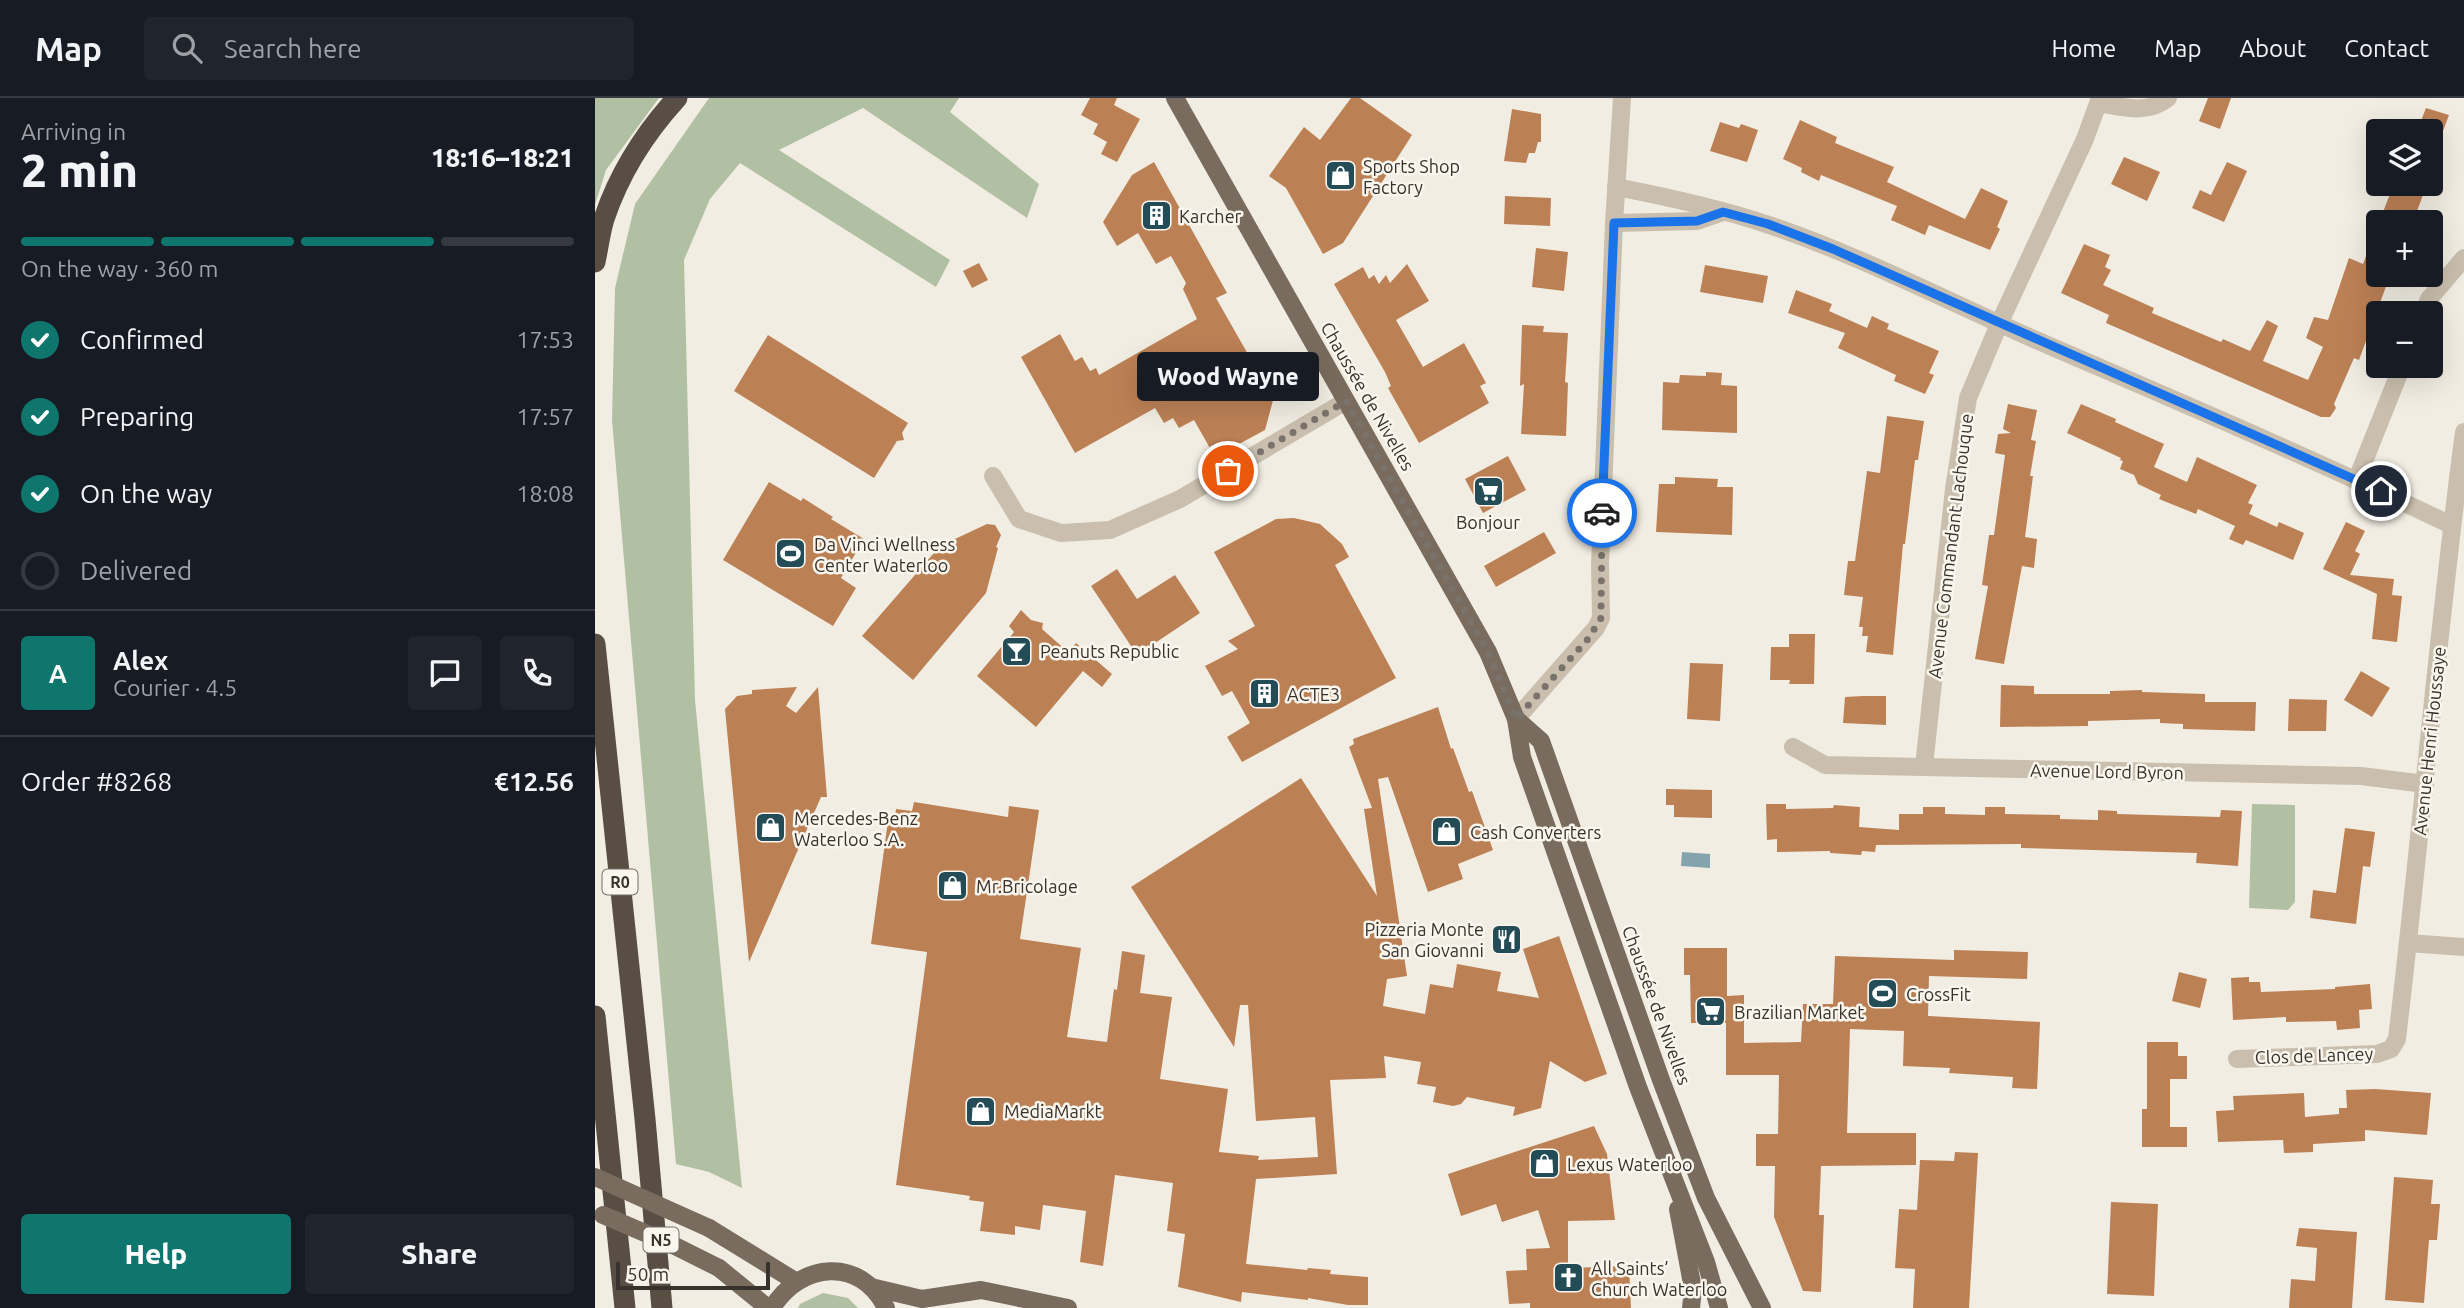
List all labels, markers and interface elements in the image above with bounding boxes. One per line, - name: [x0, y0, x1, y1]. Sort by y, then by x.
- search box: [144, 17, 634, 80]
- icon: search: [168, 29, 206, 67]
- text: Map: [35, 30, 102, 67]
- text: Search here: [224, 34, 362, 63]
- text: Home: [2051, 35, 2116, 62]
- text: Map: [2154, 35, 2201, 62]
- text: About: [2239, 35, 2306, 62]
- text: Contact: [2344, 35, 2429, 62]
- text: Arriving in: [21, 119, 126, 144]
- map controls: [2366, 119, 2443, 378]
- button: layers: [2366, 119, 2443, 196]
- text: 18:16–18:21: [431, 143, 574, 172]
- text: 2 min: [21, 144, 138, 196]
- place label: Sports Shop Factory: [1363, 156, 1460, 197]
- shop icon: Sports Shop Factory: [1323, 159, 1357, 193]
- building icon: Karcher: [1139, 199, 1173, 233]
- place label: Karcher: [1179, 206, 1242, 226]
- button: +: [2366, 210, 2443, 287]
- text: On the way · 360 m: [21, 256, 218, 281]
- button: −: [2366, 301, 2443, 378]
- street label: Chaussée de Nivelles: [1317, 318, 1419, 474]
- icon: check: [21, 321, 59, 359]
- text: Confirmed: [80, 325, 204, 354]
- text: 17:53: [516, 327, 574, 352]
- callout: Wood Wayne: [1137, 352, 1319, 401]
- text: Wood Wayne: [1157, 364, 1299, 389]
- icon: check: [21, 398, 59, 436]
- text: Preparing: [80, 402, 194, 431]
- text: 17:57: [516, 404, 574, 429]
- street label: Avenue Commandant Lachouque: [1924, 412, 1976, 680]
- pin: [1198, 441, 1258, 501]
- icon: bag: [1209, 452, 1247, 490]
- pin: [2351, 461, 2411, 521]
- icon: home: [2362, 472, 2400, 510]
- icon: check: [21, 475, 59, 513]
- supermarket icon: Bonjour: [1471, 475, 1505, 509]
- courier: [1567, 478, 1637, 548]
- text: On the way: [80, 479, 212, 508]
- text: 18:08: [516, 481, 574, 506]
- icon: car: [1583, 494, 1621, 532]
- place label: Bonjour: [1456, 512, 1520, 532]
- place label: Da Vinci Wellness Center Waterloo: [814, 534, 955, 575]
- sports icon: Da Vinci Wellness Center Waterloo: [774, 537, 808, 571]
- text: Delivered: [80, 556, 192, 585]
- bar icon: Peanuts Republic: [1000, 634, 1034, 668]
- button: chat: [408, 636, 482, 710]
- button: phone: [500, 636, 574, 710]
- place label: Peanuts Republic: [1040, 641, 1179, 661]
- text: Alex: [113, 646, 168, 675]
- street label: Avenue Henri Houssaye: [2409, 646, 2449, 836]
- text: A: [49, 659, 67, 688]
- text: Courier · 4.5: [113, 675, 237, 700]
- building icon: ACTE3: [1247, 677, 1281, 711]
- place label: ACTE3: [1287, 684, 1340, 704]
- street label: Avenue Lord Byron: [2030, 760, 2184, 782]
- text: Order #8268: [21, 767, 172, 796]
- text: €12.56: [494, 767, 574, 796]
- place label: Mercedes-Benz Waterloo S.A.: [794, 808, 918, 849]
- shop icon: Mercedes-Benz Waterloo S.A.: [754, 811, 788, 845]
- shop icon: Cash Converters: [1430, 815, 1464, 849]
- place label: Cash Converters: [1470, 822, 1602, 842]
- shop icon: Mr.Bricolage: [936, 869, 970, 903]
- road number: R0: [603, 870, 637, 894]
- place label: Mr.Bricolage: [976, 876, 1078, 896]
- place label: Pizzeria Monte San Giovanni: [1365, 919, 1484, 960]
- restaurant icon: Pizzeria Monte San Giovanni: [1490, 922, 1524, 956]
- street label: Chaussée de Nivelles: [1619, 923, 1695, 1088]
- sports icon: CrossFit: [1866, 977, 1900, 1011]
- place label: CrossFit: [1906, 984, 1971, 1004]
- supermarket icon: Brazilian Market: [1694, 995, 1728, 1029]
- place label: Brazilian Market: [1734, 1002, 1864, 1022]
- street label: Clos de Lancey: [2254, 1043, 2374, 1067]
- shop icon: MediaMarkt: [964, 1094, 998, 1128]
- place label: MediaMarkt: [1004, 1101, 1102, 1121]
- shop icon: Lexus Waterloo: [1527, 1147, 1561, 1181]
- place label: Lexus Waterloo: [1567, 1154, 1693, 1174]
- button: Help: [21, 1214, 291, 1294]
- button: Share: [305, 1214, 574, 1294]
- road number: N5: [643, 1228, 679, 1252]
- place label: All Saints’ Church Waterloo: [1591, 1258, 1727, 1299]
- scale bar: [616, 1259, 770, 1291]
- church icon: All Saints’ Church Waterloo: [1551, 1261, 1585, 1295]
- text: 50 m: [627, 1263, 669, 1285]

